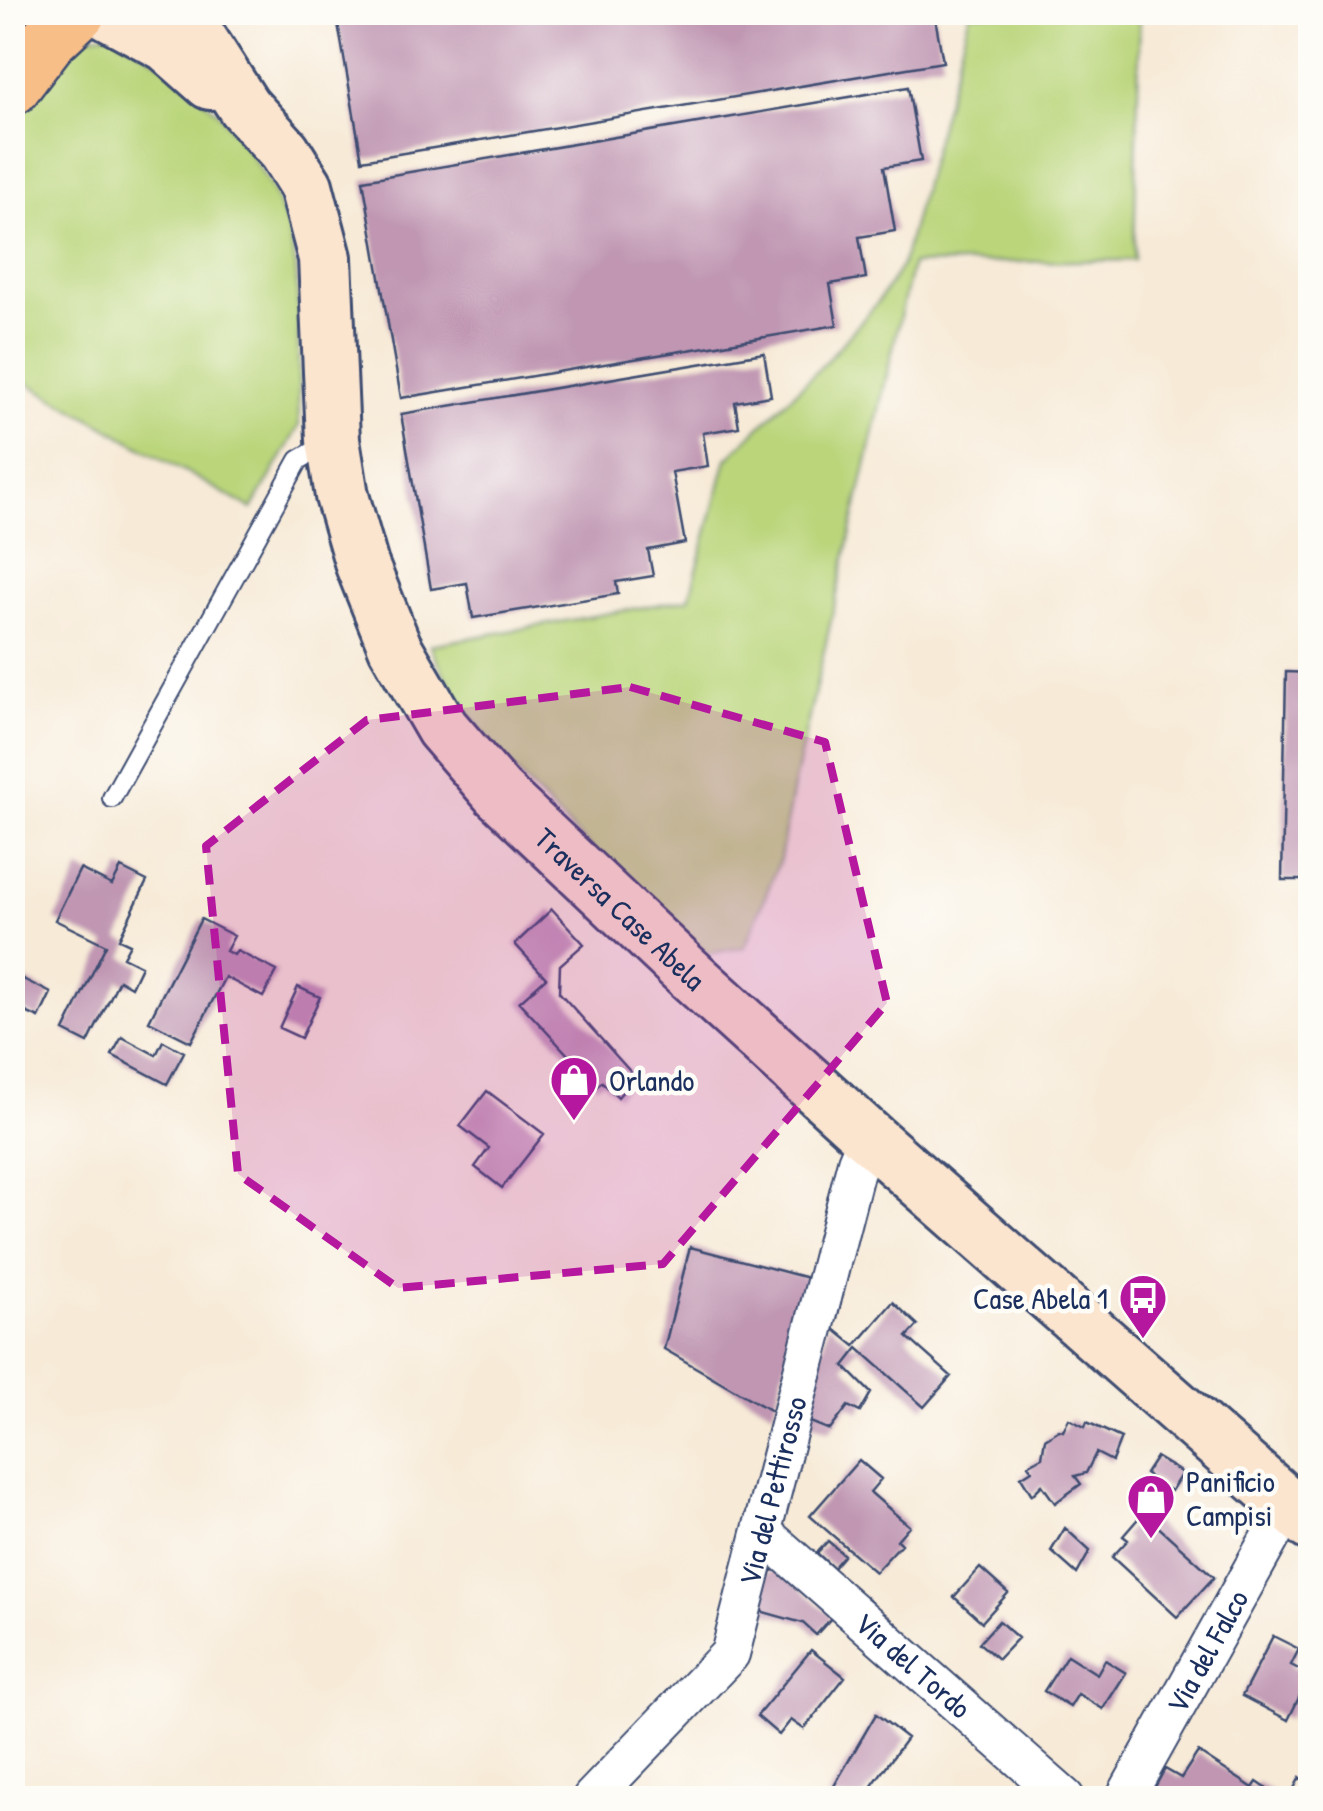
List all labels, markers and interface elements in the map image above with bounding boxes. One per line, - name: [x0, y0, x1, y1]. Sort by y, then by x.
- street label: Traversa Case Abela: [526, 818, 714, 999]
- shop icon: Orlando: [548, 1054, 600, 1122]
- place label: Orlando: [609, 1060, 694, 1100]
- bus stop icon: Case Abela 1: [1117, 1272, 1169, 1340]
- place label: Case Abela 1: [973, 1278, 1108, 1318]
- street label: Via del Pettirosso: [729, 1392, 816, 1589]
- place label: Panificio Campisi: [1186, 1461, 1275, 1535]
- shop icon: Panificio Campisi: [1125, 1472, 1177, 1540]
- street label: Via del Falco: [1156, 1582, 1257, 1720]
- street label: Via del Tordo: [847, 1603, 980, 1727]

